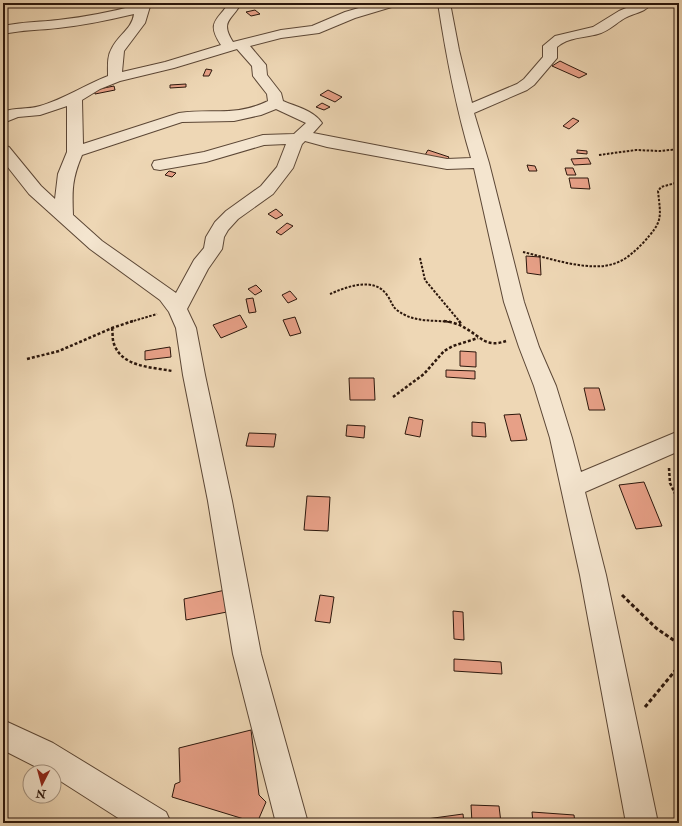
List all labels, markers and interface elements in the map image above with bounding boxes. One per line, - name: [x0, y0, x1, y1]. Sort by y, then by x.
- north arrow: [22, 764, 62, 804]
- text: N: [34, 786, 48, 801]

